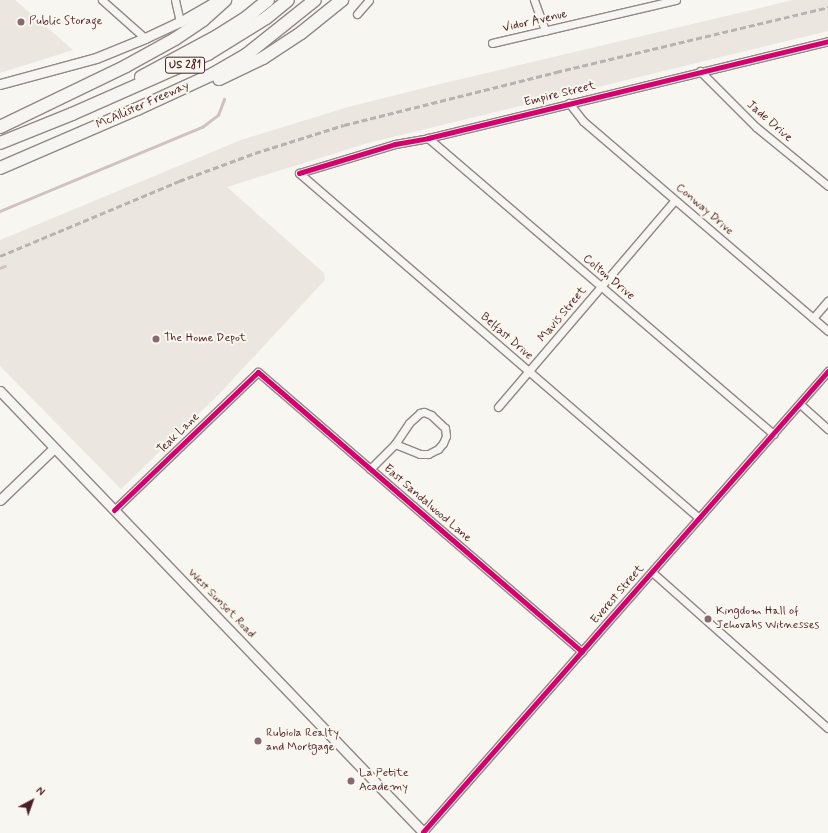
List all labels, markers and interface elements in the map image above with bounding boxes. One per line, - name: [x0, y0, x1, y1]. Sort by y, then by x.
- street label: Vidor Avenue: [500, 7, 570, 37]
- place label: Public Storage: [29, 15, 102, 29]
- marker: Public Storage: [16, 17, 26, 27]
- road number: US 281: [165, 56, 205, 74]
- street label: McAllister Freeway: [94, 79, 192, 133]
- street label: Empire Street: [523, 79, 597, 111]
- street label: Jade Drive: [744, 99, 794, 145]
- street label: Conway Drive: [672, 181, 736, 239]
- street label: Colton Drive: [580, 252, 636, 304]
- street label: Mavis Street: [536, 284, 590, 346]
- street label: Belfast Drive: [477, 310, 535, 364]
- place label: The Home Depot: [164, 332, 247, 346]
- marker: The Home Depot: [151, 334, 161, 344]
- street label: Teak Lane: [155, 411, 203, 457]
- street label: East Sandalwood Lane: [380, 462, 474, 546]
- street label: Everest Street: [588, 562, 648, 628]
- street label: West Sunset Road: [184, 566, 258, 642]
- place label: Kingdom Hall of Jehovahs Witnesses: [716, 605, 819, 633]
- marker: Kingdom Hall of Jehovahs Witnesses: [703, 614, 713, 624]
- place label: Rubiola Realty and Mortgage: [266, 727, 338, 755]
- marker: Rubiola Realty and Mortgage: [253, 736, 263, 746]
- place label: La Petite Academy: [359, 767, 408, 795]
- marker: La Petite Academy: [346, 776, 356, 786]
- north arrow: [12, 781, 52, 821]
- text: N: [33, 784, 47, 800]

